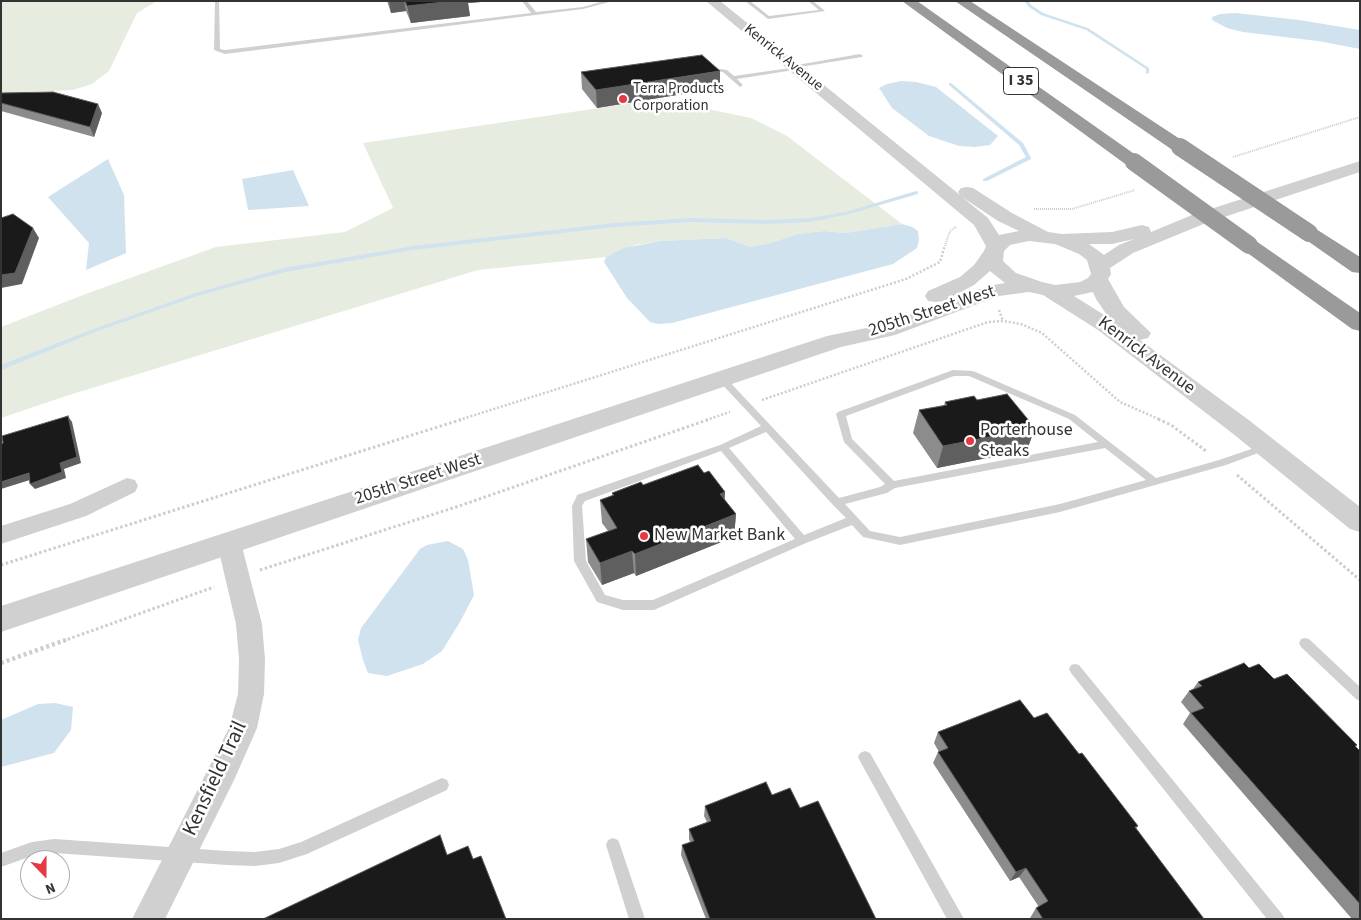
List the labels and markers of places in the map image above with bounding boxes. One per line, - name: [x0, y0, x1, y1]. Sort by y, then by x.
- place label: Terra Products Corporation: [633, 81, 724, 116]
- marker: Terra Products Corporation: [617, 93, 629, 105]
- place label: Porterhouse Steaks: [980, 420, 1073, 462]
- marker: Porterhouse Steaks: [964, 435, 976, 447]
- place label: New Market Bank: [654, 525, 785, 547]
- marker: New Market Bank: [638, 530, 650, 542]

